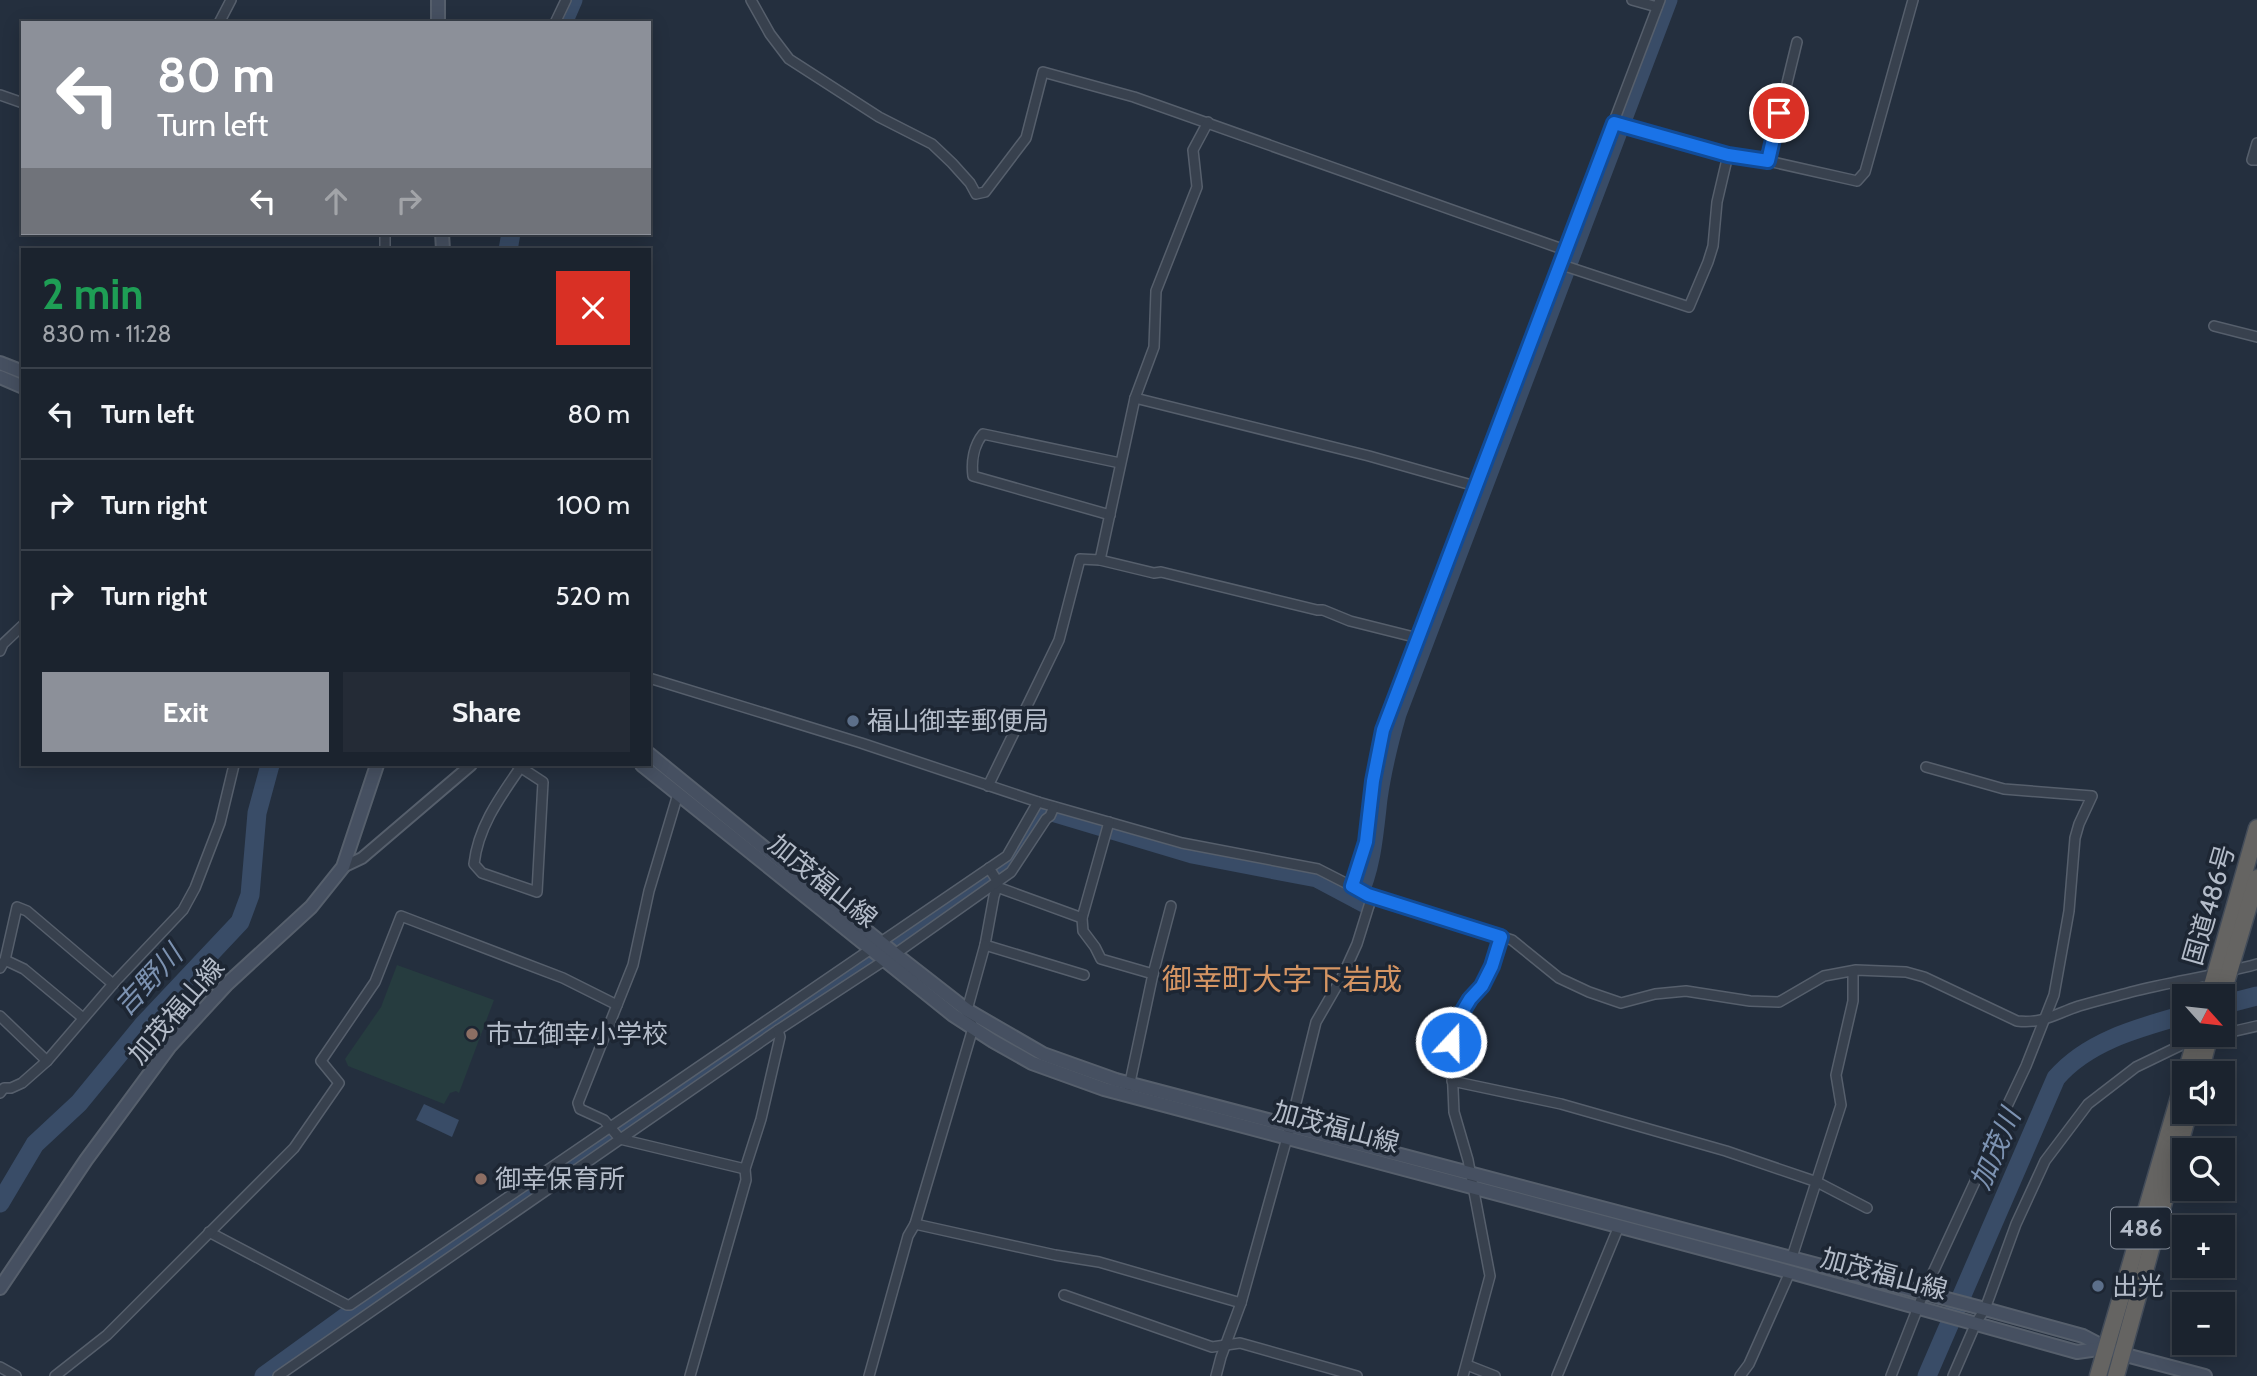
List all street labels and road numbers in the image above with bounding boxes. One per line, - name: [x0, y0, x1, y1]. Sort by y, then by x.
- street label: 加茂福山線: [762, 828, 884, 934]
- street label: 国道486号: [2177, 841, 2241, 969]
- street label: 加茂福山線: [121, 951, 231, 1071]
- street label: 加茂福山線: [1269, 1095, 1403, 1159]
- road number: 486: [2111, 1208, 2171, 1248]
- street label: 加茂福山線: [1817, 1242, 1951, 1306]

